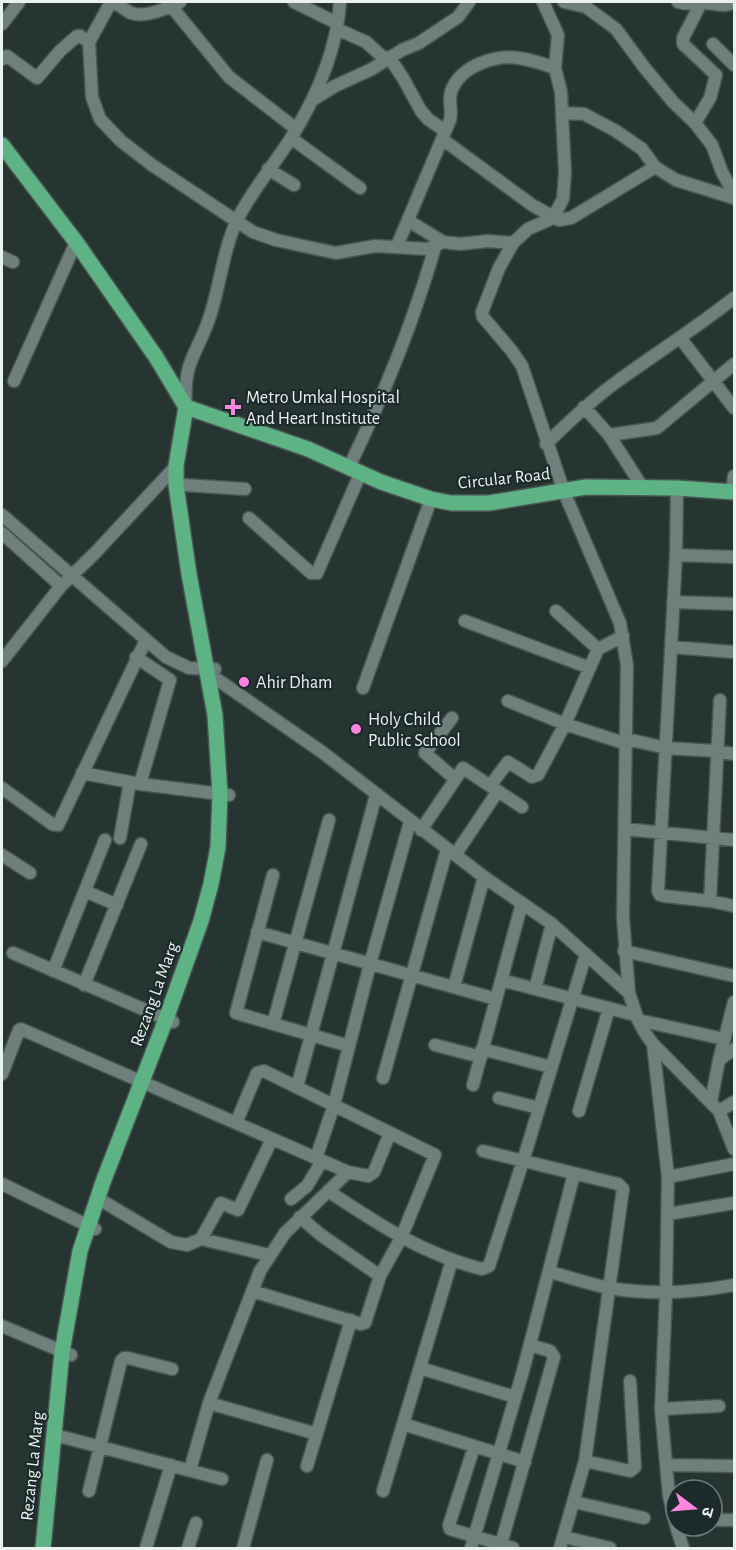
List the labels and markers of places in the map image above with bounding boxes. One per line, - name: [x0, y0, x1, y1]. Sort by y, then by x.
- place label: Metro Umkal Hospital And Heart Institute: [246, 389, 400, 428]
- marker: Metro Umkal Hospital And Heart Institute: [224, 398, 242, 416]
- place label: Ahir Dham: [256, 674, 332, 692]
- marker: Ahir Dham: [237, 675, 251, 689]
- place label: Holy Child Public School: [368, 711, 461, 750]
- marker: Holy Child Public School: [349, 722, 363, 736]

